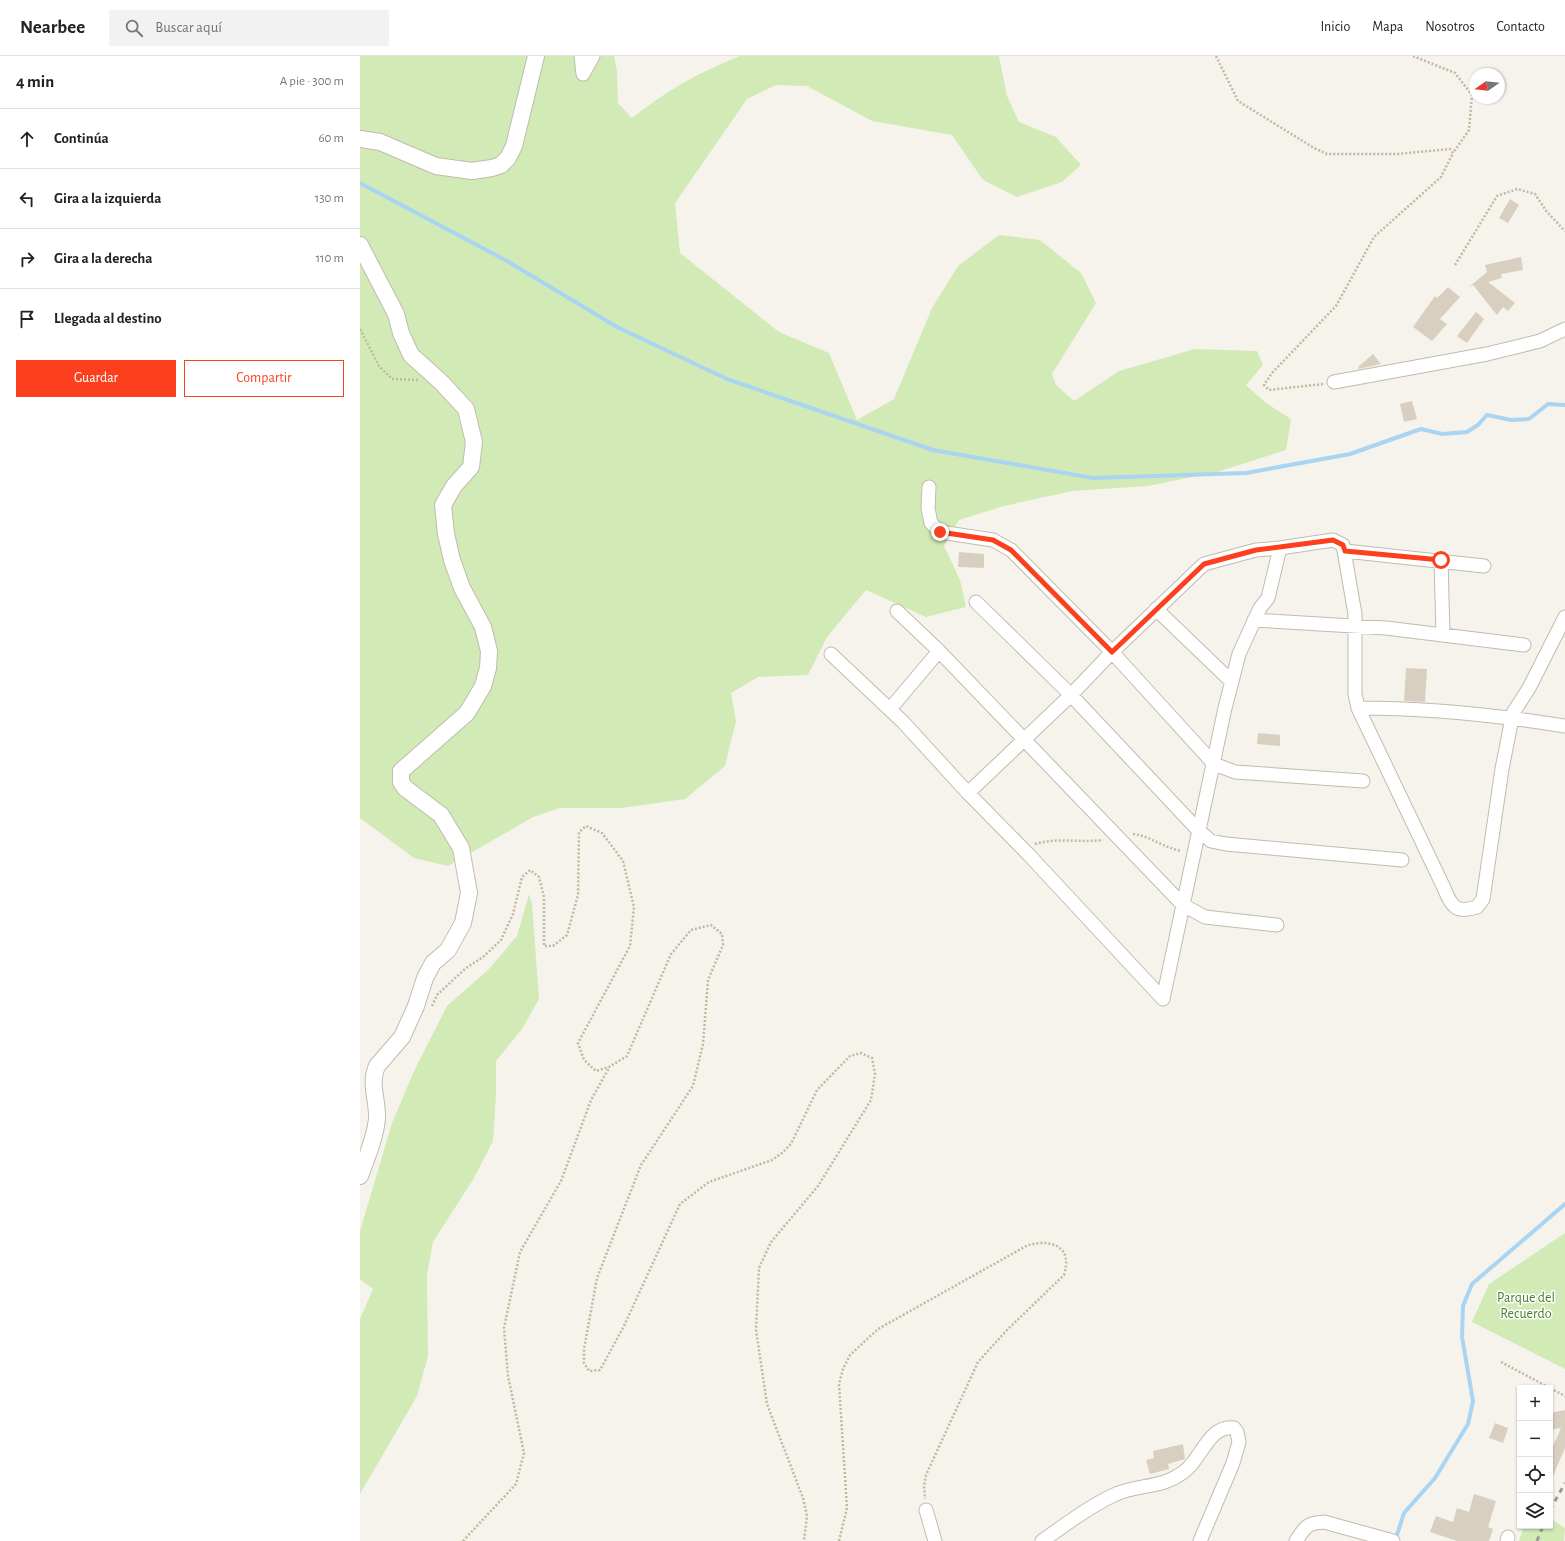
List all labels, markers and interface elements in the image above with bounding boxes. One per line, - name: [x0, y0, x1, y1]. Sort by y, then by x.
- search box: [109, 10, 389, 46]
- icon: search: [123, 17, 145, 39]
- text: Nearbee: [20, 18, 85, 37]
- text: Buscar aquí: [155, 20, 222, 35]
- text: Inicio: [1320, 20, 1350, 34]
- text: Mapa: [1372, 20, 1403, 34]
- text: Nosotros: [1425, 20, 1475, 34]
- text: Contacto: [1497, 20, 1545, 34]
- north arrow: [1469, 68, 1505, 104]
- text: 4 min: [16, 73, 54, 90]
- text: A pie · 300 m: [280, 75, 344, 88]
- icon: ahead: [16, 128, 38, 150]
- text: Continúa: [54, 131, 109, 146]
- text: 60 m: [318, 132, 344, 145]
- icon: left: [16, 188, 38, 210]
- text: Gira a la izquierda: [54, 191, 161, 206]
- text: 130 m: [315, 192, 344, 205]
- icon: right: [16, 248, 38, 270]
- text: Gira a la derecha: [54, 251, 153, 266]
- text: 110 m: [316, 252, 344, 265]
- icon: arrive: [16, 308, 38, 330]
- text: Llegada al destino: [54, 311, 162, 326]
- button: Guardar: [16, 360, 176, 397]
- button: Compartir: [184, 360, 344, 397]
- route end: [931, 523, 949, 541]
- route start: [1432, 551, 1450, 569]
- park label: Parque del Recuerdo: [1497, 1291, 1555, 1321]
- map controls: [1517, 1385, 1553, 1529]
- button: +: [1517, 1385, 1553, 1421]
- button: −: [1517, 1421, 1553, 1457]
- button: locate: [1517, 1457, 1553, 1493]
- button: layers: [1517, 1493, 1553, 1529]

